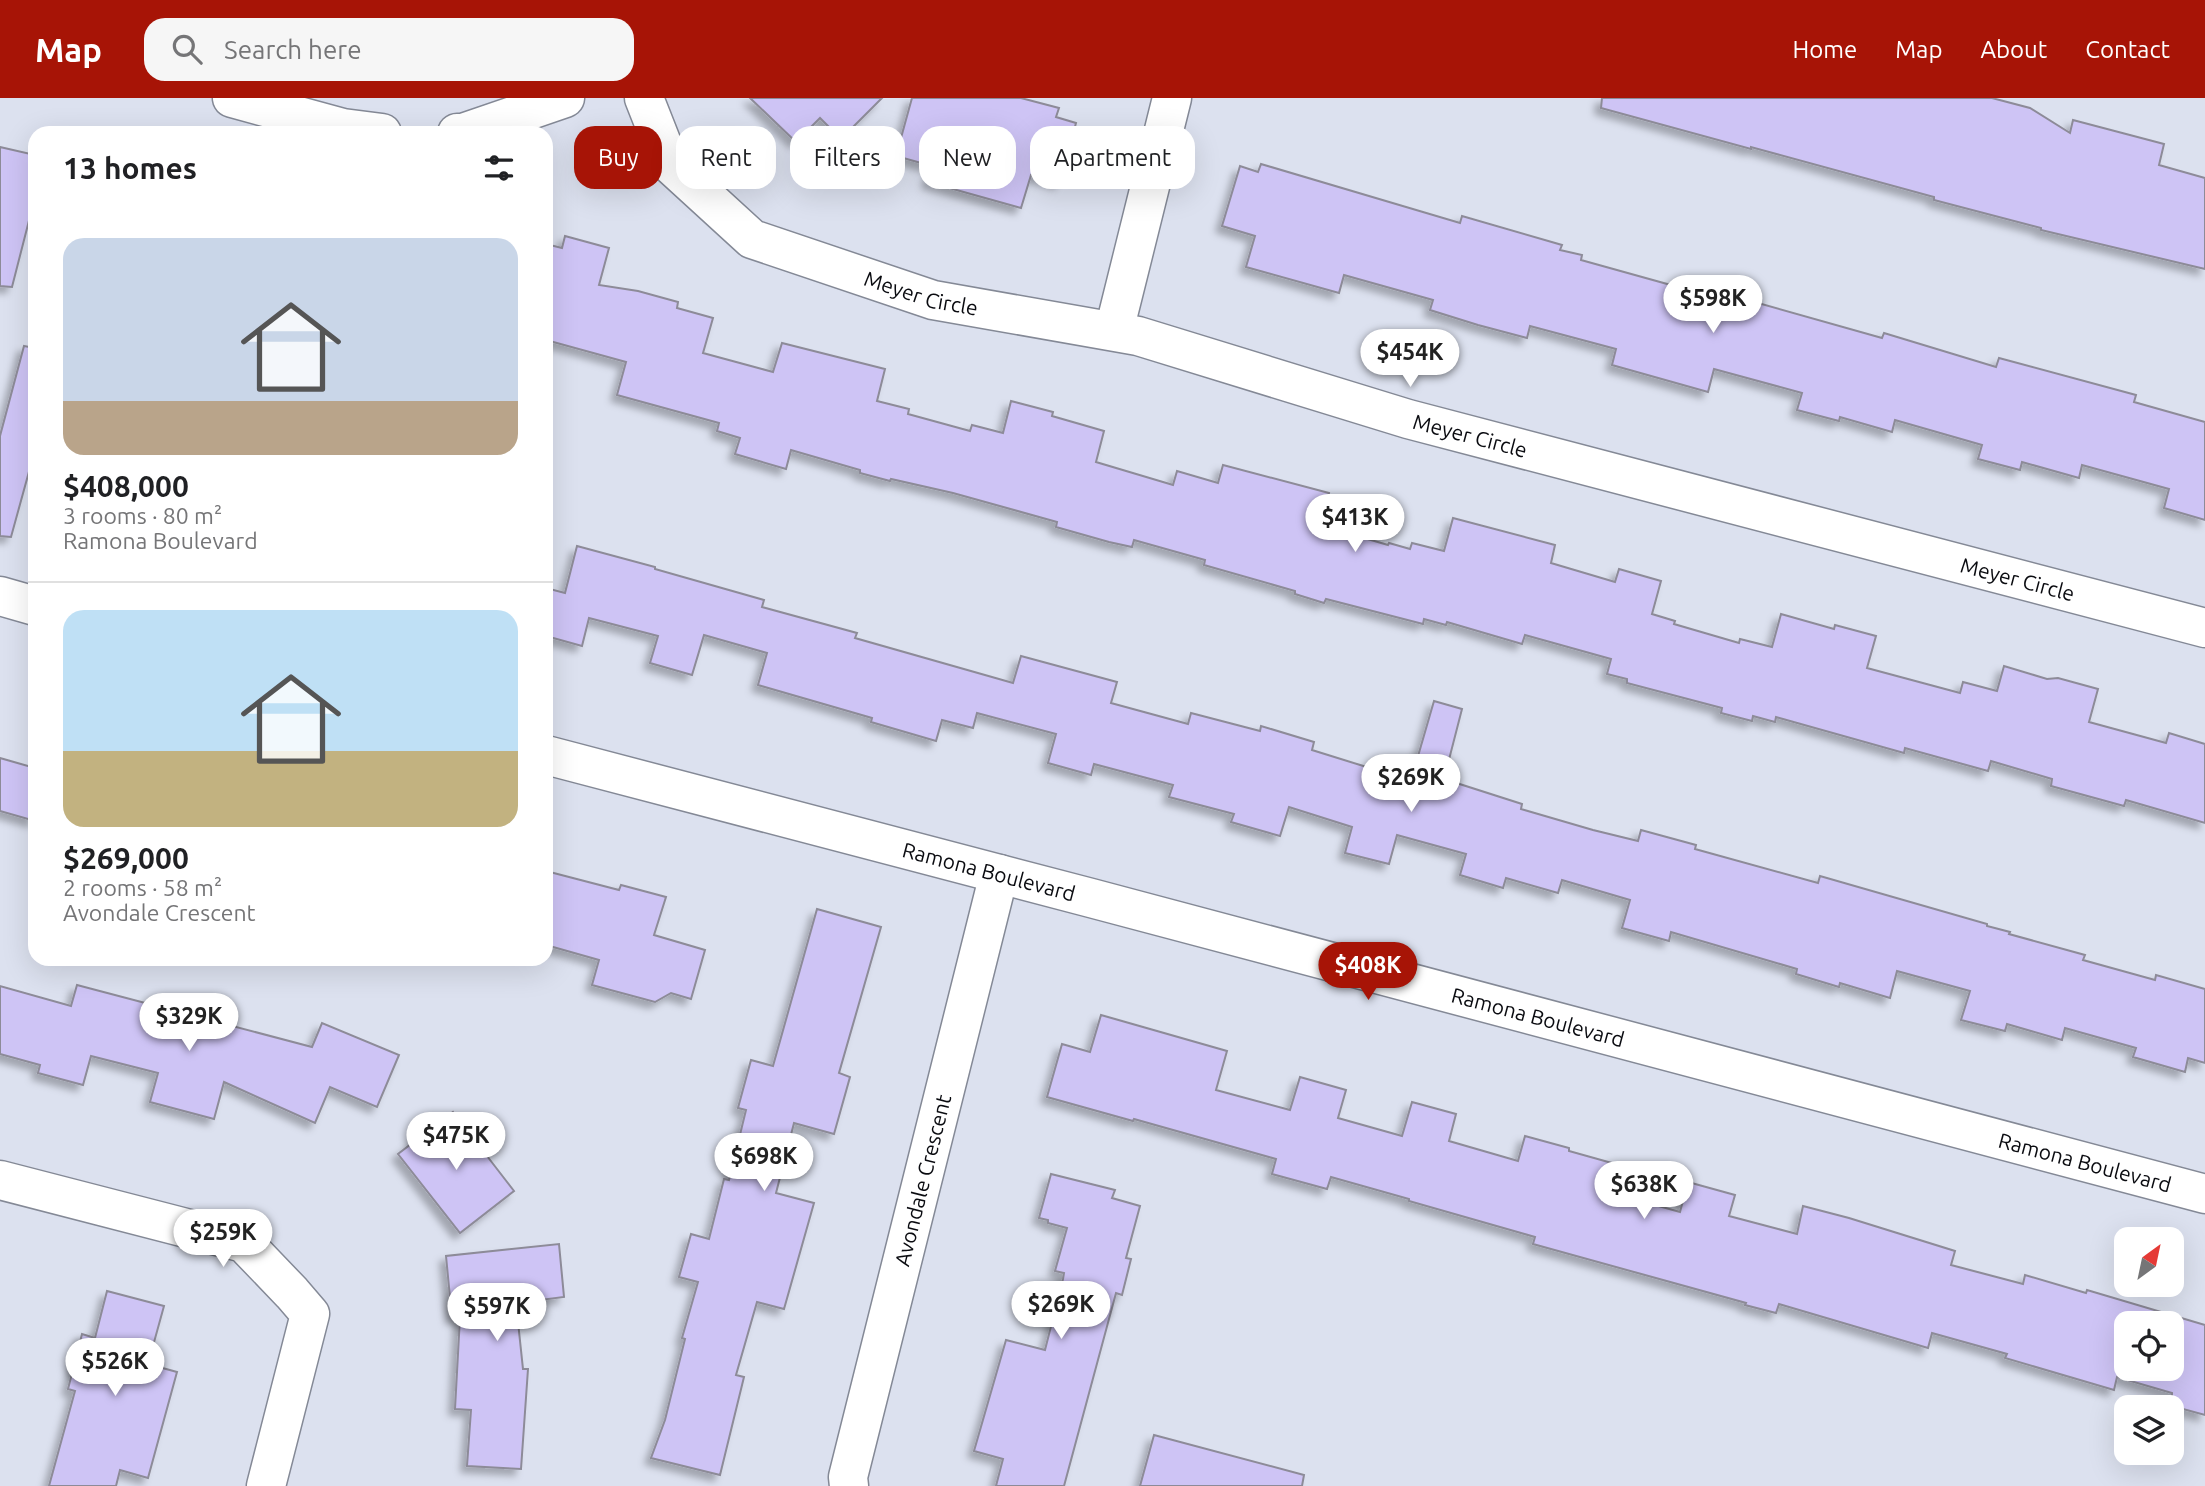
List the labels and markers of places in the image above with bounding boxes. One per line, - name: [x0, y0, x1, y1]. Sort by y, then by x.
- pin: $598K: [1664, 275, 1762, 335]
- pin: $454K: [1361, 330, 1459, 389]
- pin: $413K: [1306, 494, 1404, 554]
- pin: $269K: [1362, 754, 1460, 814]
- pin: $408K: [1319, 942, 1417, 1002]
- pin: $329K: [140, 993, 238, 1053]
- pin: $475K: [407, 1112, 505, 1172]
- pin: $698K: [715, 1134, 813, 1193]
- pin: $638K: [1595, 1162, 1693, 1221]
- pin: $259K: [174, 1210, 272, 1269]
- pin: $269K: [1012, 1282, 1110, 1341]
- pin: $597K: [448, 1284, 546, 1343]
- pin: $526K: [66, 1338, 164, 1398]

